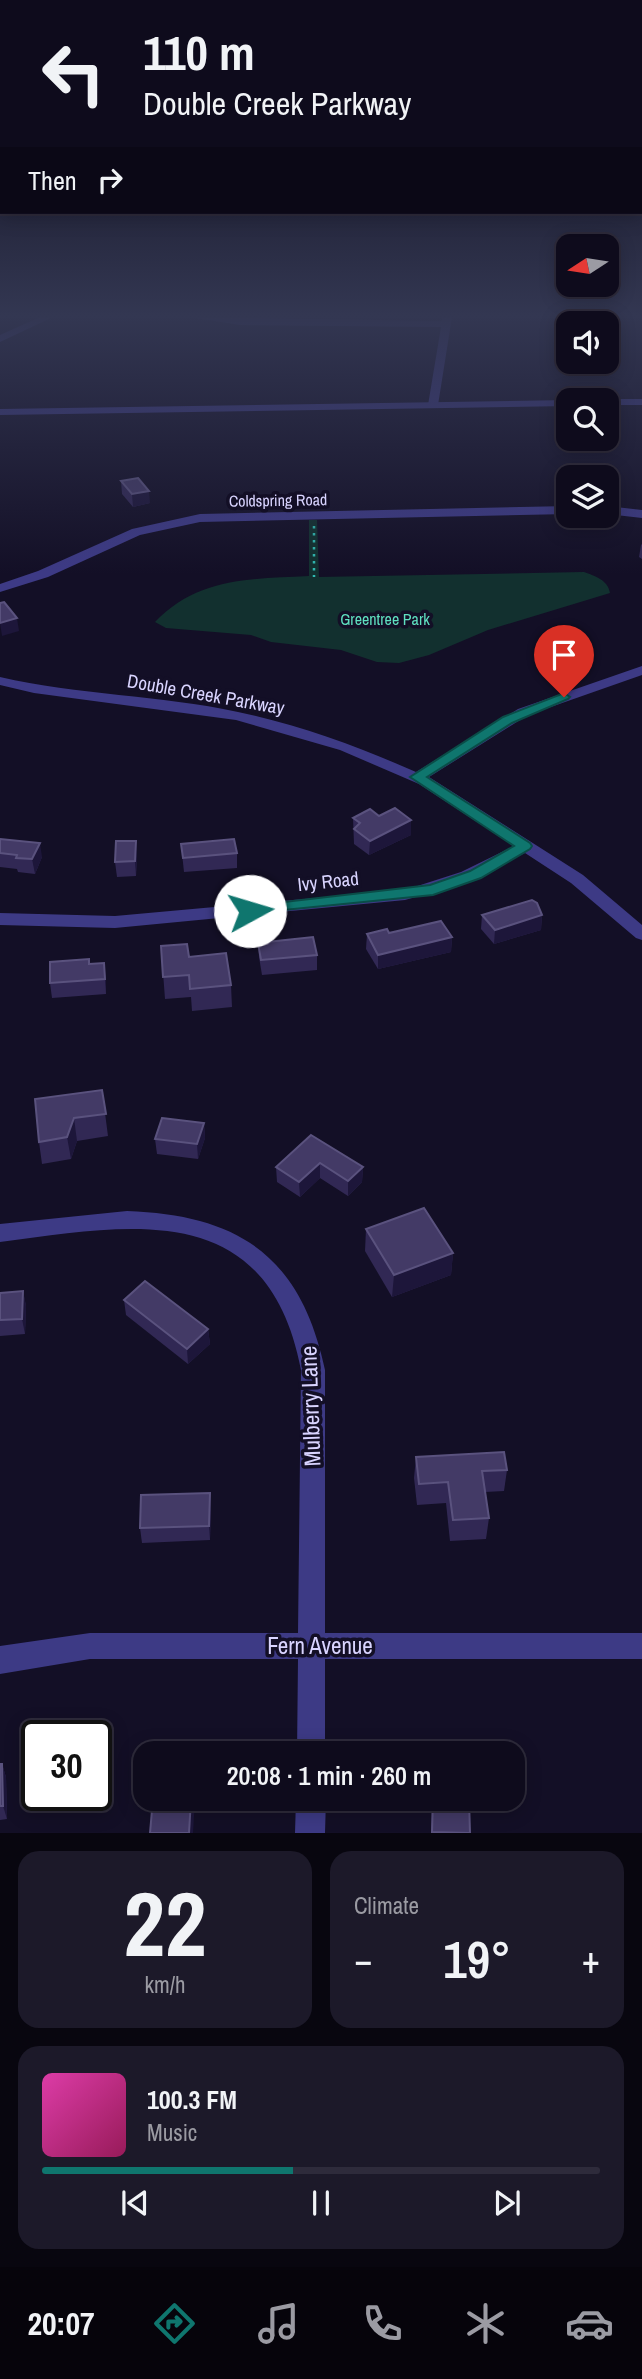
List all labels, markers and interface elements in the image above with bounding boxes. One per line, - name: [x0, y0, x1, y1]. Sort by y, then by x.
- text: 110 m: [143, 19, 255, 85]
- icon: left: [28, 28, 119, 119]
- text: Double Creek Parkway: [143, 82, 411, 125]
- icon: right: [91, 161, 129, 199]
- text: Then: [28, 163, 77, 198]
- north arrow: [556, 234, 620, 298]
- map controls: [556, 234, 619, 528]
- button: sound: [556, 311, 619, 374]
- button: search: [556, 388, 619, 451]
- button: layers: [556, 465, 619, 528]
- street label: Coldspring Road: [229, 488, 327, 512]
- park label: Greentree Park: [340, 608, 430, 630]
- pin: [534, 625, 594, 697]
- icon: arrive: [545, 636, 583, 674]
- street label: Double Creek Parkway: [125, 667, 287, 721]
- street label: Ivy Road: [296, 865, 360, 897]
- position arrow: [213, 874, 287, 948]
- street label: Mulberry Lane: [292, 1345, 328, 1467]
- street label: Fern Avenue: [267, 1630, 373, 1661]
- speed limit sign: 30: [21, 1720, 112, 1811]
- text: 20:08 · 1 min · 260 m: [227, 1758, 431, 1793]
- text: 22: [124, 1862, 207, 1984]
- text: Climate: [354, 1890, 419, 1921]
- text: 19°: [443, 1924, 511, 1994]
- text: −: [354, 1934, 372, 1985]
- text: +: [582, 1934, 600, 1985]
- text: km/h: [145, 1969, 185, 2000]
- text: 100.3 FM: [147, 2082, 237, 2117]
- text: Music: [147, 2117, 197, 2148]
- icon: previous: [116, 2184, 154, 2222]
- icon: pause: [302, 2184, 340, 2222]
- icon: next: [488, 2184, 526, 2222]
- icon: directions: [150, 2299, 199, 2348]
- icon: music: [254, 2299, 303, 2348]
- icon: phone: [358, 2299, 407, 2348]
- icon: climate: [461, 2299, 510, 2348]
- icon: car: [565, 2299, 614, 2348]
- text: 20:07: [27, 2302, 95, 2345]

